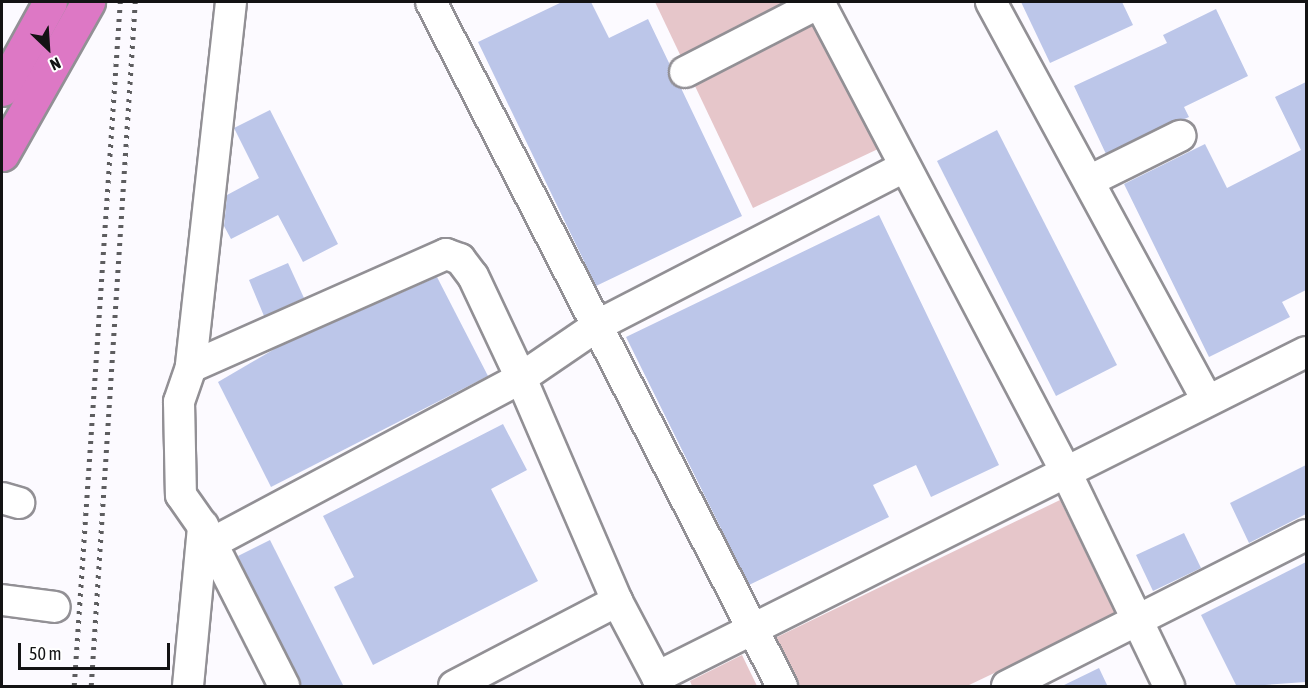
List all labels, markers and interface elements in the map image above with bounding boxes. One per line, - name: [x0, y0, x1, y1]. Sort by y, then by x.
- north arrow: [18, 18, 78, 78]
- text: N: [48, 54, 64, 74]
- scale bar: [21, 631, 172, 669]
- text: 50 m: [29, 643, 61, 664]

